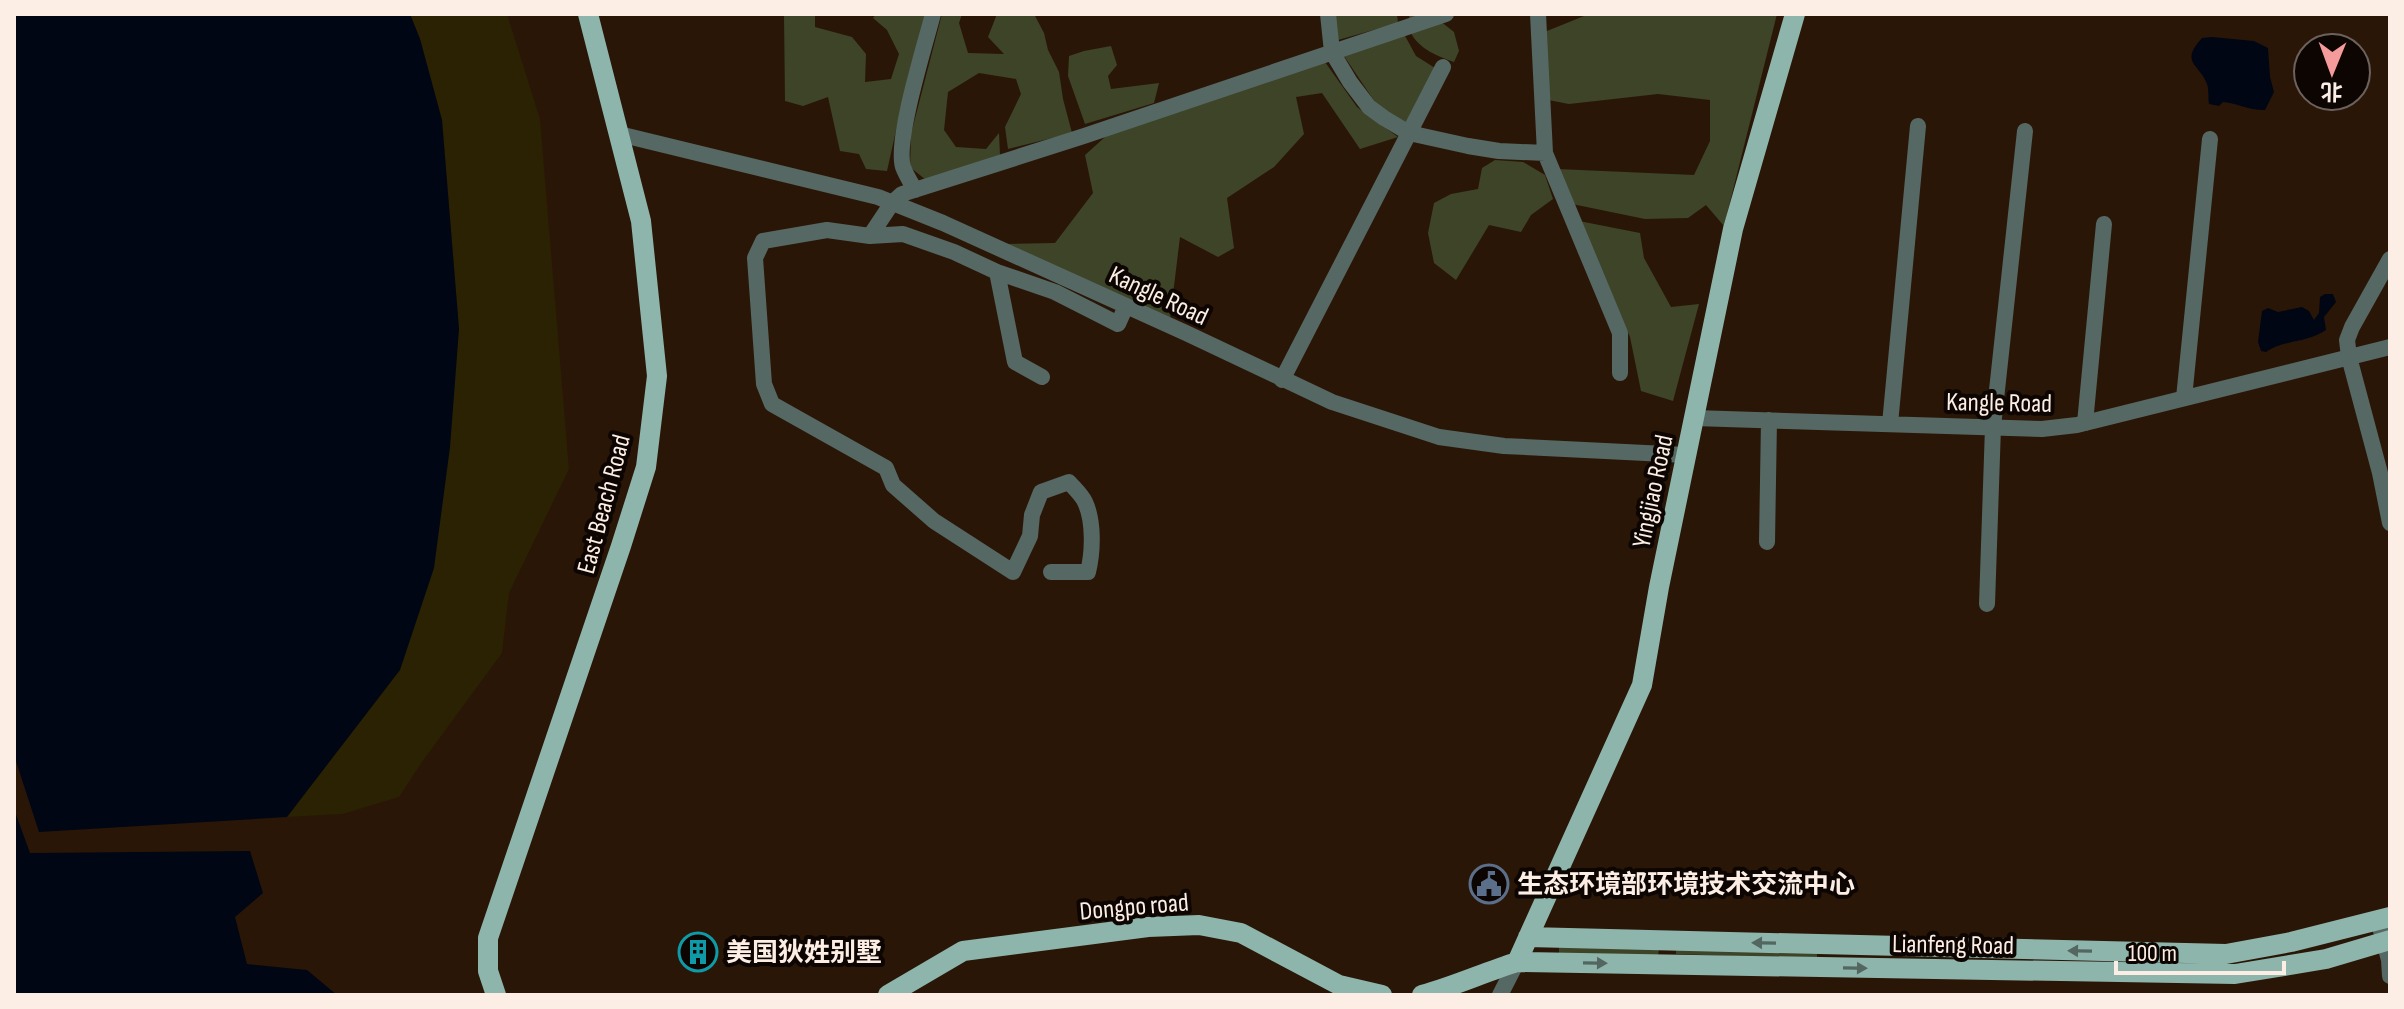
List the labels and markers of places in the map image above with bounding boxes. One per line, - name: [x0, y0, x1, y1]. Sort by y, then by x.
- public building icon: 生态环境部环境技术交流中心: [1468, 863, 1510, 905]
- place label: 生态环境部环境技术交流中心: [1517, 870, 1855, 901]
- building icon: 美国狄姓别墅: [677, 931, 719, 973]
- place label: 美国狄姓别墅: [726, 938, 882, 969]

